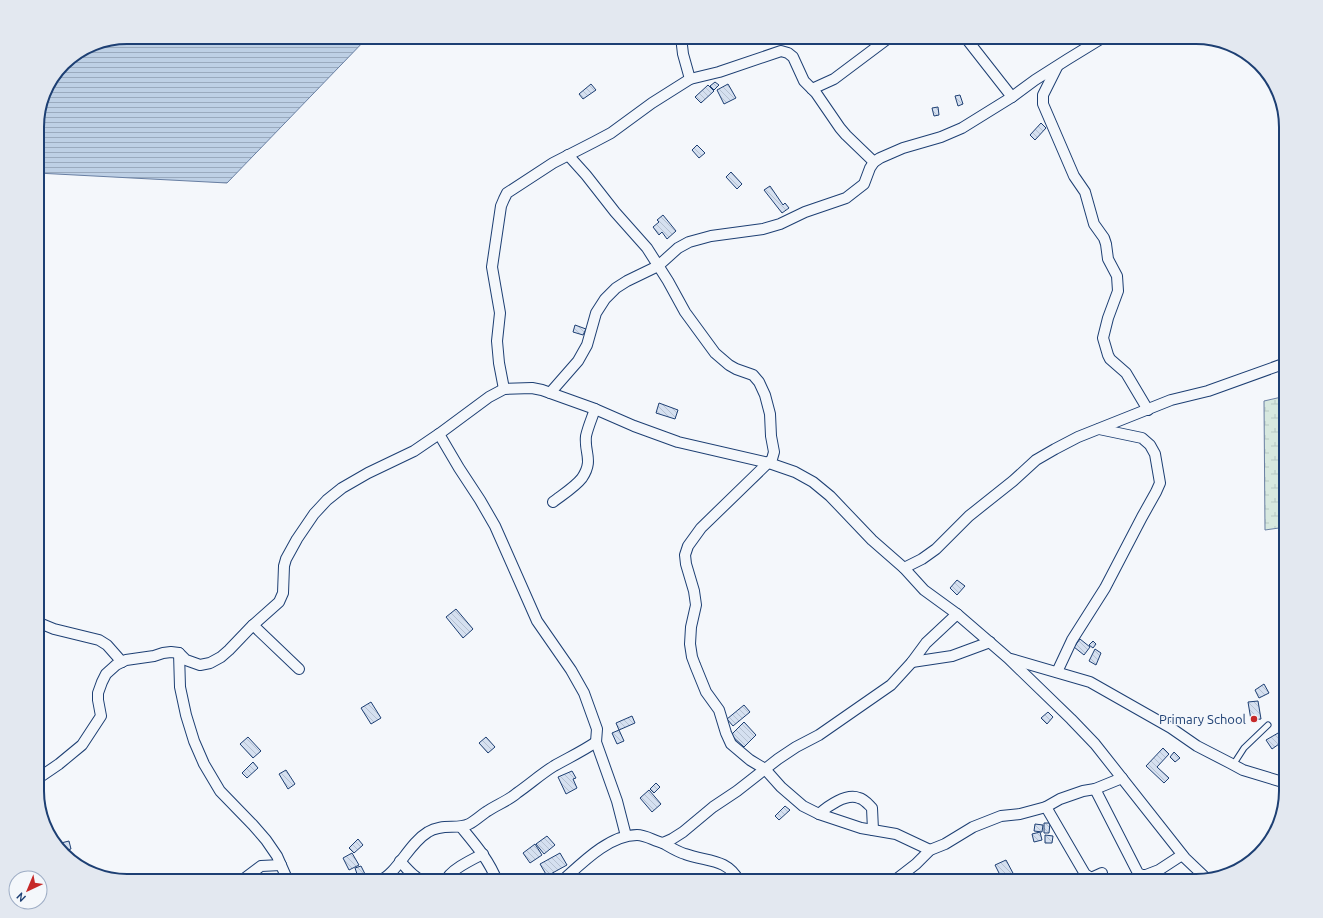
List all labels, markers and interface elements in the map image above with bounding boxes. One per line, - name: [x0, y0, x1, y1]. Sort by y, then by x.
- place label: Primary School: [1159, 712, 1247, 726]
- marker: Primary School: [1249, 714, 1259, 724]
- north arrow: [8, 870, 48, 910]
- text: N: [14, 890, 28, 904]

